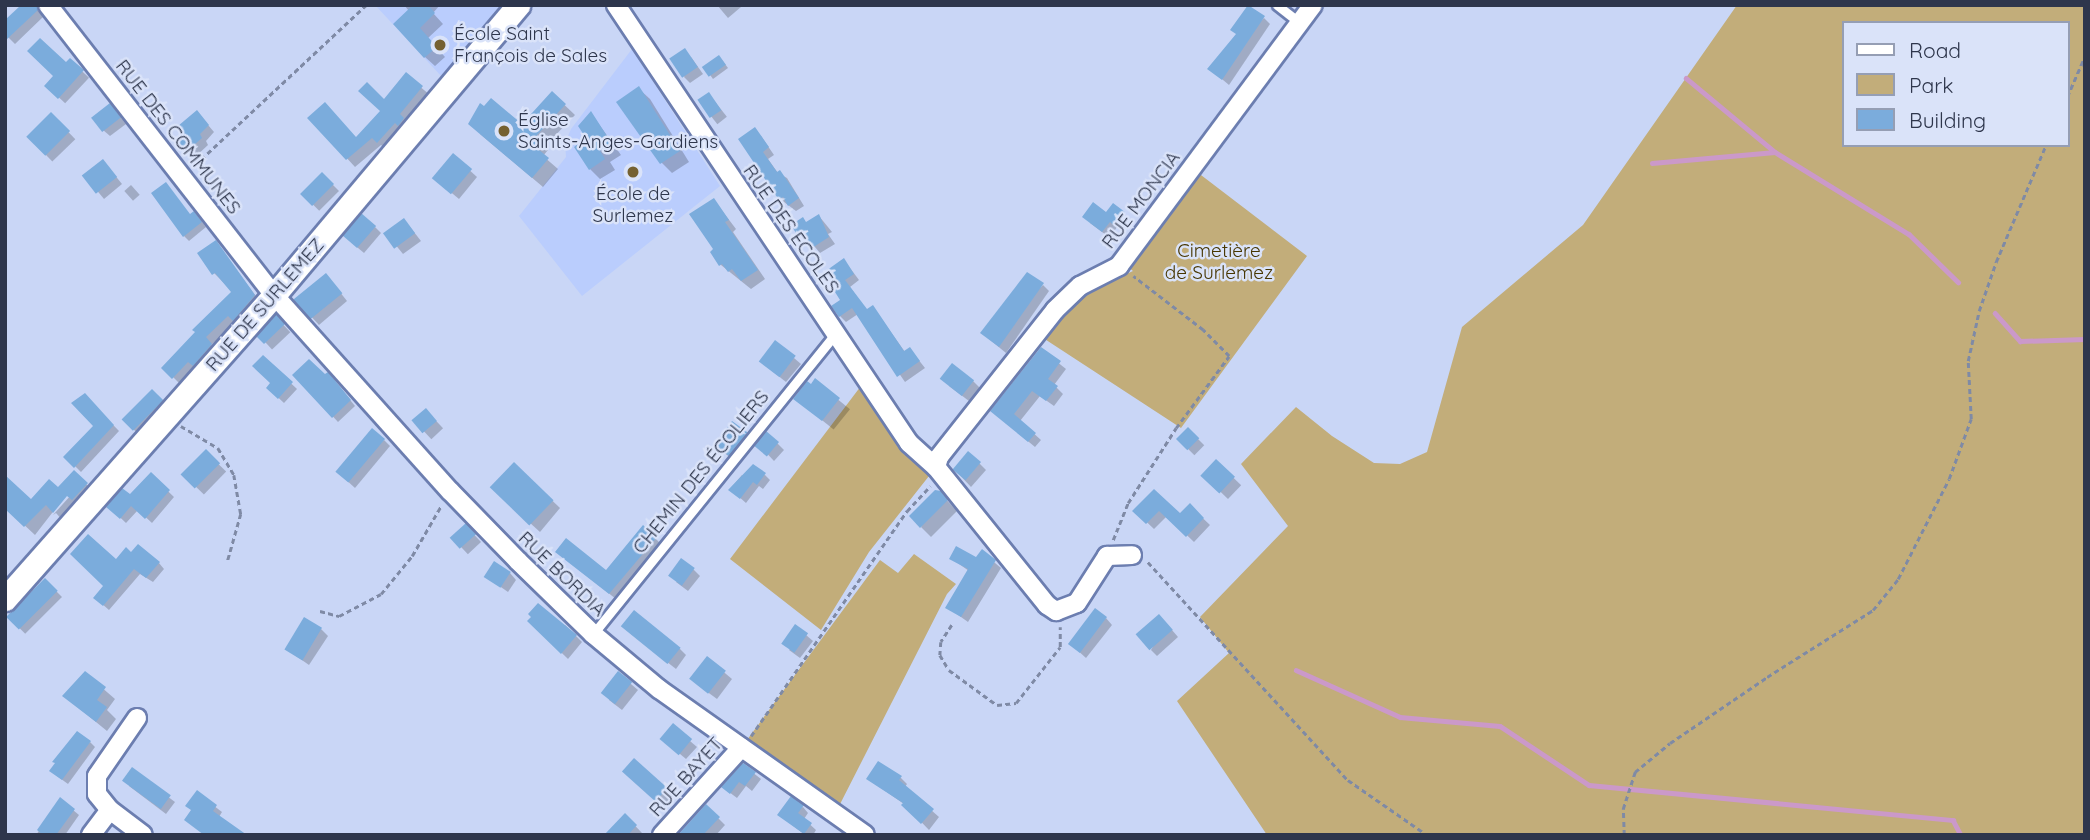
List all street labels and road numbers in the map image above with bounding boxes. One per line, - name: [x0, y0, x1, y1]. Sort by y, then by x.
- street label: RUE DES COMMUNES: [111, 55, 245, 219]
- street label: RUE MONCIA: [1097, 147, 1185, 253]
- street label: RUE DES ECOLES: [738, 160, 844, 298]
- street label: RUE DE SURLEMEZ: [201, 234, 329, 376]
- street label: CHEMIN DES ÉCOLIERS: [628, 386, 774, 558]
- street label: RUE BORDIA: [514, 527, 610, 621]
- street label: RUE BAYET: [644, 733, 728, 821]

